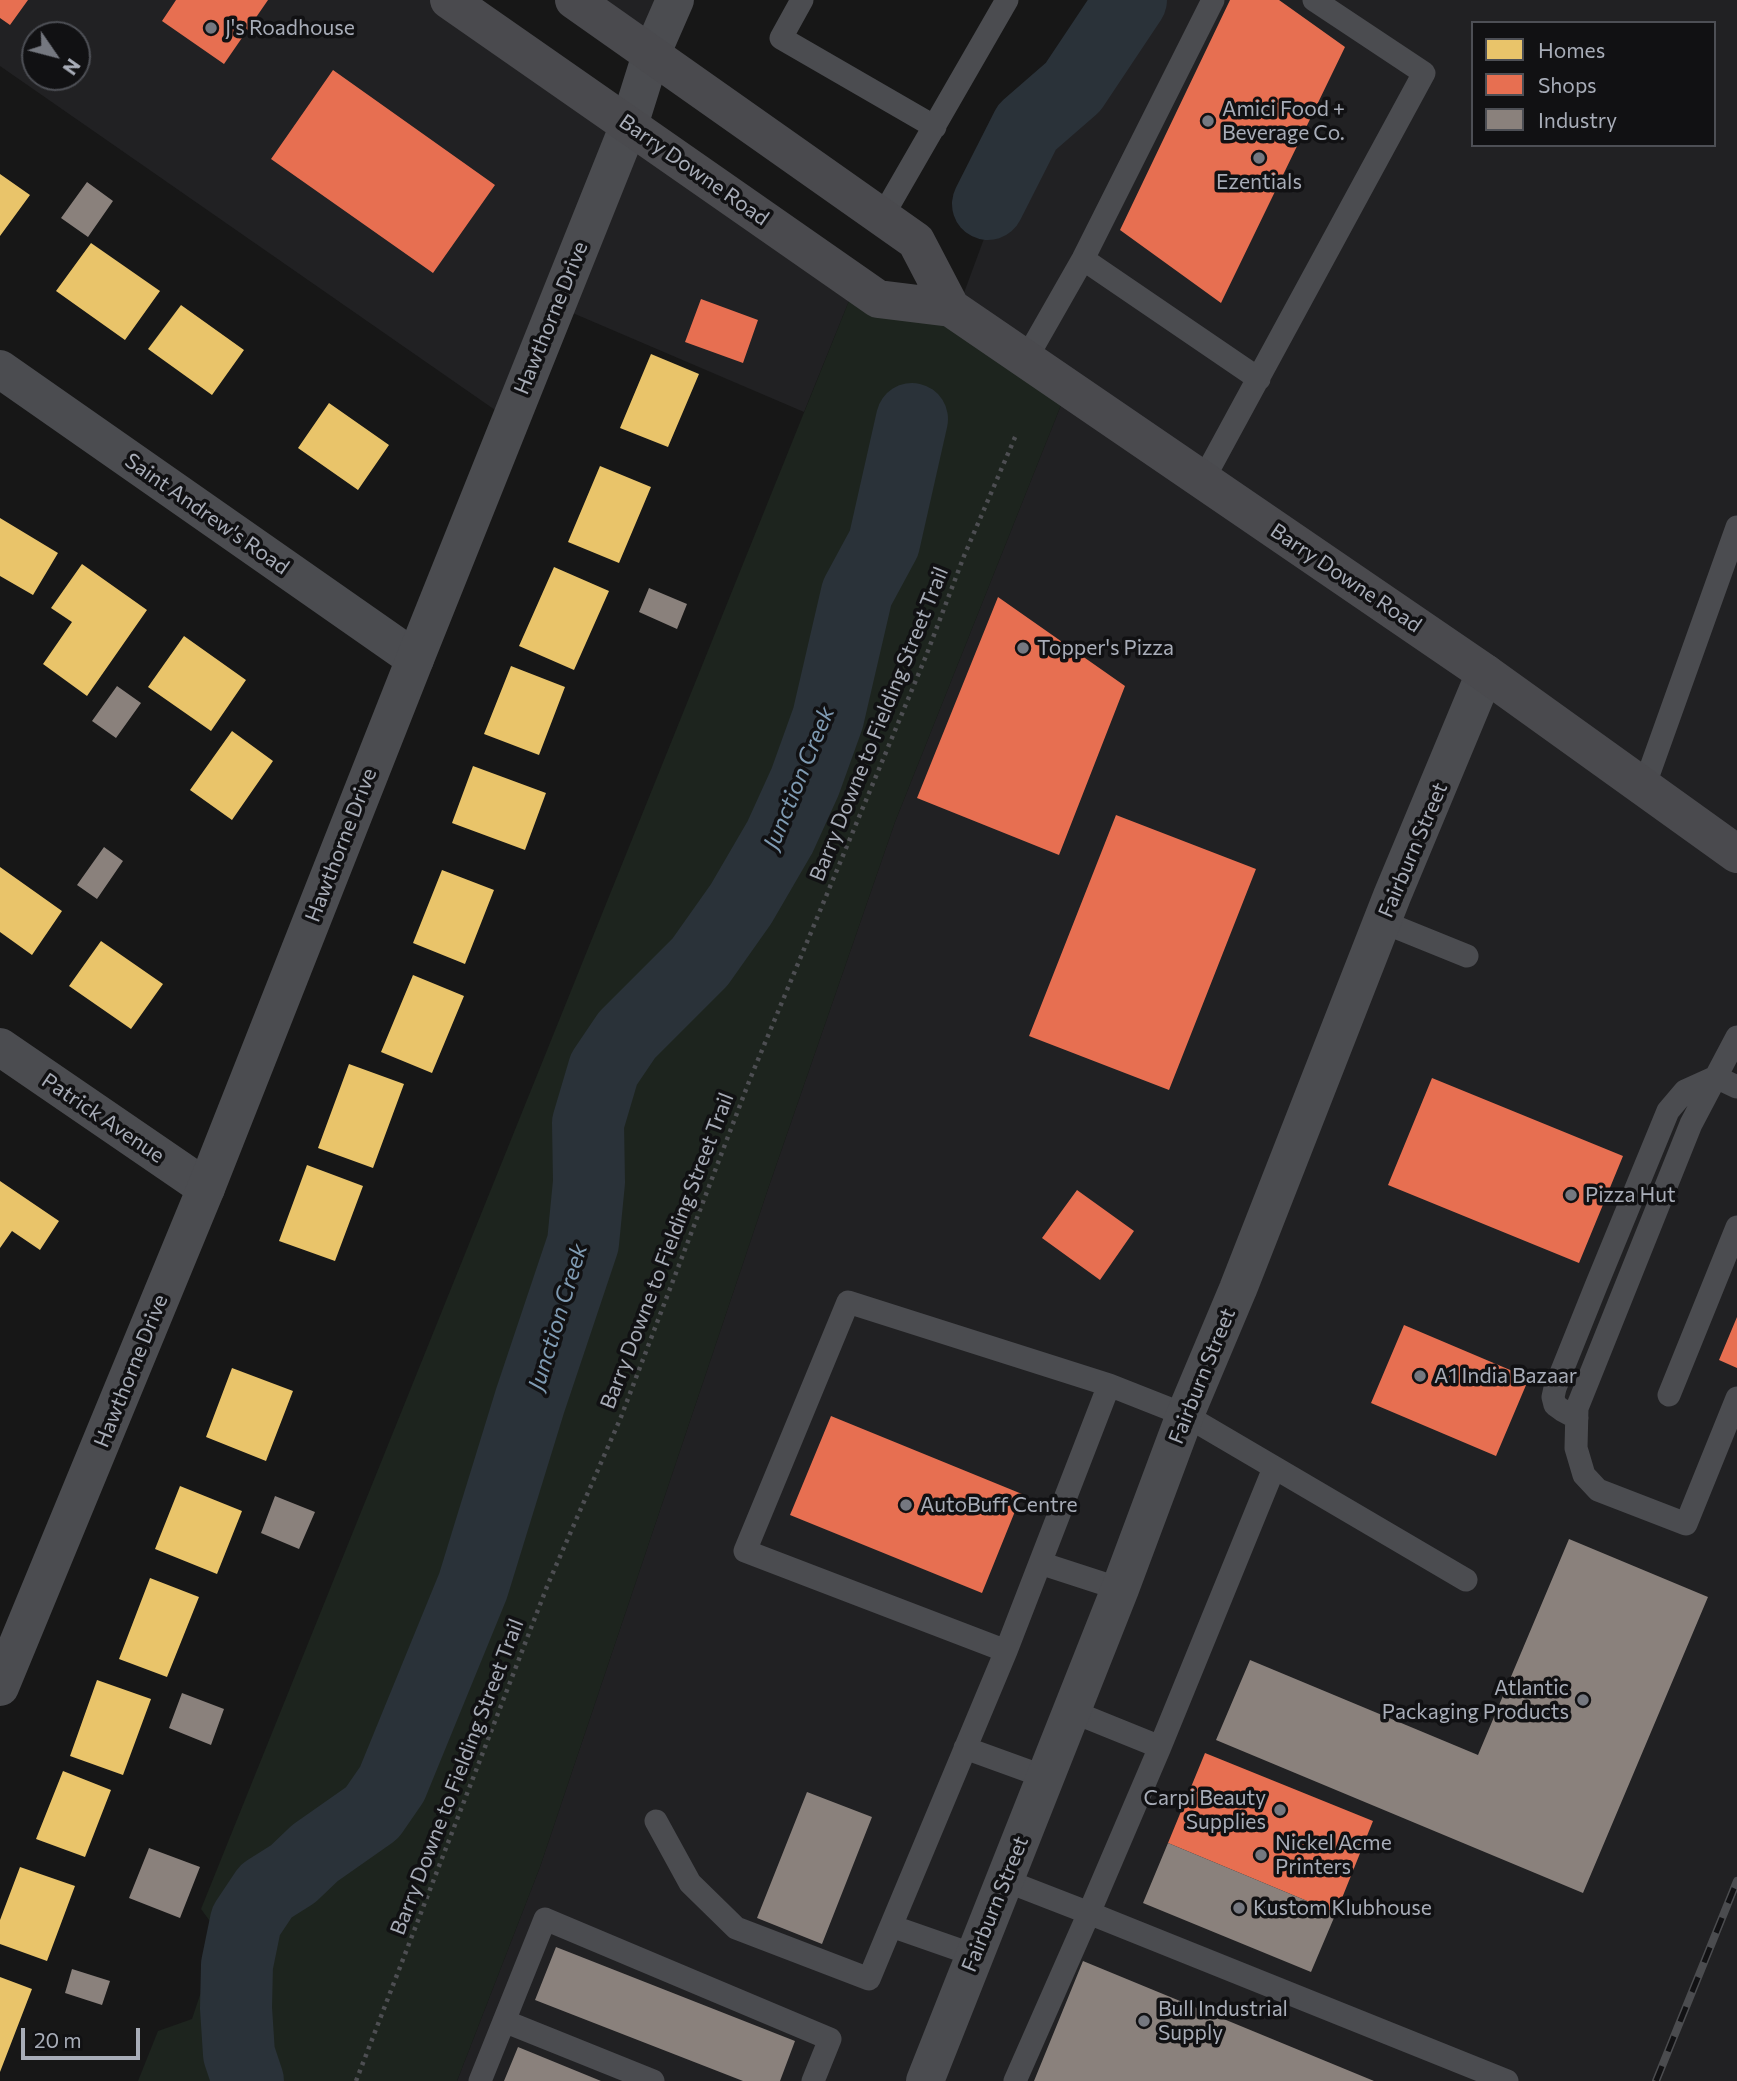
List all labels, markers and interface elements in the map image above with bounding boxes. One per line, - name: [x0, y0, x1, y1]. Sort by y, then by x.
- place label: J's Roadhouse: [225, 15, 355, 41]
- marker: J's Roadhouse: [203, 20, 219, 36]
- north arrow: [21, 21, 91, 91]
- legend: [1471, 21, 1716, 147]
- text: Homes: [1538, 37, 1605, 62]
- text: N: [58, 55, 85, 80]
- text: Shops: [1538, 72, 1597, 97]
- place label: Amici Food + Beverage Co.: [1222, 96, 1345, 146]
- text: Industry: [1538, 107, 1617, 132]
- street label: Barry Downe Road: [614, 109, 774, 231]
- marker: Amici Food + Beverage Co.: [1200, 113, 1216, 129]
- marker: Ezentials: [1251, 150, 1267, 166]
- place label: Ezentials: [1216, 169, 1302, 195]
- street label: Hawthorne Drive: [509, 238, 593, 398]
- street label: Saint Andrew's Road: [120, 448, 294, 580]
- street label: Barry Downe Road: [1266, 518, 1426, 638]
- street label: Barry Downe to Fielding Street Trail: [804, 563, 954, 885]
- place label: Topper's Pizza: [1037, 635, 1174, 661]
- marker: Topper's Pizza: [1015, 640, 1031, 656]
- water label: Junction Creek: [758, 702, 840, 854]
- street label: Hawthorne Drive: [300, 765, 382, 925]
- street label: Fairburn Street: [1373, 779, 1453, 921]
- street label: Patrick Avenue: [37, 1068, 169, 1168]
- street label: Barry Downe to Fielding Street Trail: [595, 1089, 739, 1413]
- place label: Pizza Hut: [1585, 1182, 1676, 1208]
- marker: Pizza Hut: [1563, 1187, 1579, 1203]
- water label: Junction Creek: [523, 1240, 593, 1394]
- street label: Hawthorne Drive: [89, 1291, 173, 1451]
- street label: Fairburn Street: [1163, 1304, 1241, 1448]
- place label: A1 India Bazaar: [1434, 1363, 1577, 1389]
- marker: A1 India Bazaar: [1412, 1368, 1428, 1384]
- place label: AutoBuff Centre: [920, 1492, 1078, 1518]
- marker: AutoBuff Centre: [898, 1497, 914, 1513]
- street label: Barry Downe to Fielding Street Trail: [385, 1615, 529, 1939]
- place label: Atlantic Packaging Products: [1382, 1675, 1569, 1725]
- marker: Atlantic Packaging Products: [1575, 1692, 1591, 1708]
- place label: Carpi Beauty Supplies: [1144, 1785, 1266, 1835]
- marker: Carpi Beauty Supplies: [1272, 1802, 1288, 1818]
- place label: Nickel Acme Printers: [1275, 1830, 1392, 1880]
- street label: Fairburn Street: [956, 1832, 1034, 1976]
- marker: Nickel Acme Printers: [1253, 1847, 1269, 1863]
- place label: Kustom Klubhouse: [1253, 1895, 1432, 1921]
- marker: Kustom Klubhouse: [1231, 1900, 1247, 1916]
- place label: Bull Industrial Supply: [1158, 1996, 1288, 2046]
- marker: Bull Industrial Supply: [1136, 2013, 1152, 2029]
- scale bar: [24, 2014, 144, 2058]
- text: 20 m: [34, 2027, 82, 2052]

